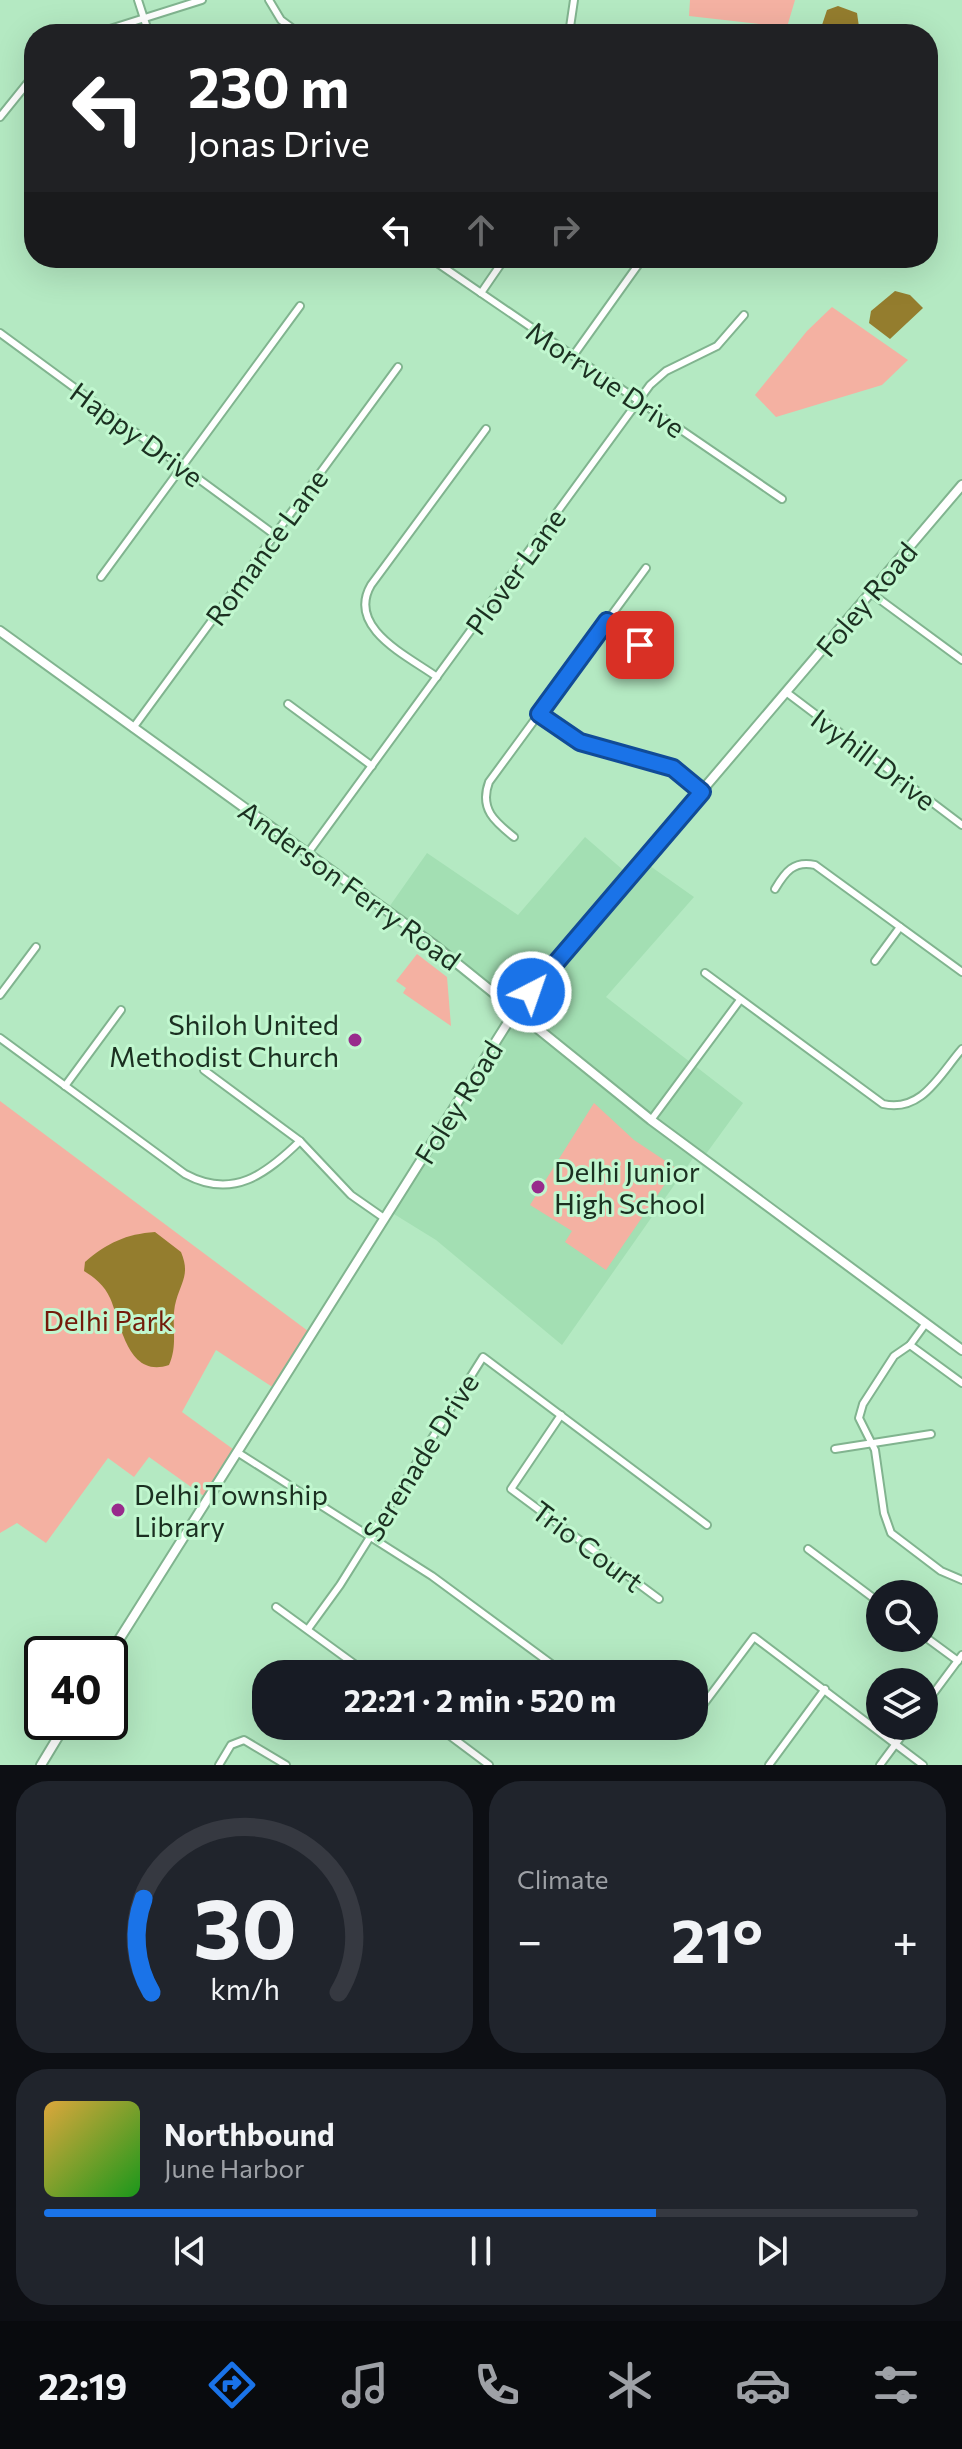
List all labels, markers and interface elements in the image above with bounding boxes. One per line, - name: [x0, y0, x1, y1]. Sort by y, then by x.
- text: 230 m: [188, 51, 349, 120]
- icon: left: [56, 56, 160, 160]
- text: Jonas Drive: [188, 120, 370, 164]
- icon: left: [375, 208, 419, 252]
- icon: ahead: [459, 208, 503, 252]
- icon: right: [543, 208, 587, 252]
- street label: Morrvue Drive: [520, 314, 692, 444]
- street label: Happy Drive: [64, 374, 210, 494]
- street label: Romance Lane: [198, 462, 334, 632]
- street label: Plover Lane: [458, 501, 572, 641]
- street label: Foley Road: [808, 535, 924, 663]
- pin: [606, 611, 674, 679]
- icon: arrive: [618, 623, 662, 667]
- street label: Ivyhill Drive: [805, 701, 943, 817]
- street label: Anderson Ferry Road: [233, 793, 467, 977]
- position arrow: [489, 950, 573, 1034]
- place label: Shiloh United Methodist Church: [109, 1007, 339, 1073]
- marker: Shiloh United Methodist Church: [346, 1031, 364, 1049]
- street label: Foley Road: [407, 1034, 509, 1170]
- place label: Delhi Junior High School: [554, 1154, 706, 1220]
- marker: Delhi Junior High School: [529, 1178, 547, 1196]
- park label: Delhi Park: [43, 1303, 173, 1337]
- street label: Serenade Drive: [355, 1367, 485, 1547]
- place label: Delhi Township Library: [134, 1477, 328, 1543]
- street label: Trio Court: [526, 1493, 650, 1599]
- marker: Delhi Township Library: [109, 1501, 127, 1519]
- map controls: [866, 1580, 938, 1740]
- button: search: [866, 1580, 938, 1652]
- speed limit sign: 40: [24, 1636, 128, 1740]
- button: layers: [866, 1668, 938, 1740]
- text: 22:21 · 2 min · 520 m: [344, 1681, 616, 1718]
- text: Climate: [517, 1863, 609, 1894]
- text: 30: [193, 1874, 296, 1976]
- text: 21°: [671, 1902, 763, 1975]
- text: −: [517, 1912, 542, 1966]
- text: +: [892, 1912, 918, 1966]
- text: km/h: [210, 1971, 279, 2006]
- text: Northbound: [164, 2115, 335, 2152]
- text: June Harbor: [164, 2152, 304, 2183]
- icon: previous: [168, 2229, 212, 2273]
- icon: pause: [459, 2229, 503, 2273]
- icon: next: [750, 2229, 794, 2273]
- icon: directions: [204, 2357, 260, 2413]
- icon: music: [337, 2357, 393, 2413]
- icon: phone: [469, 2357, 525, 2413]
- icon: climate: [602, 2357, 658, 2413]
- icon: car: [735, 2357, 791, 2413]
- icon: filters: [868, 2357, 924, 2413]
- text: 22:19: [38, 2363, 127, 2407]

